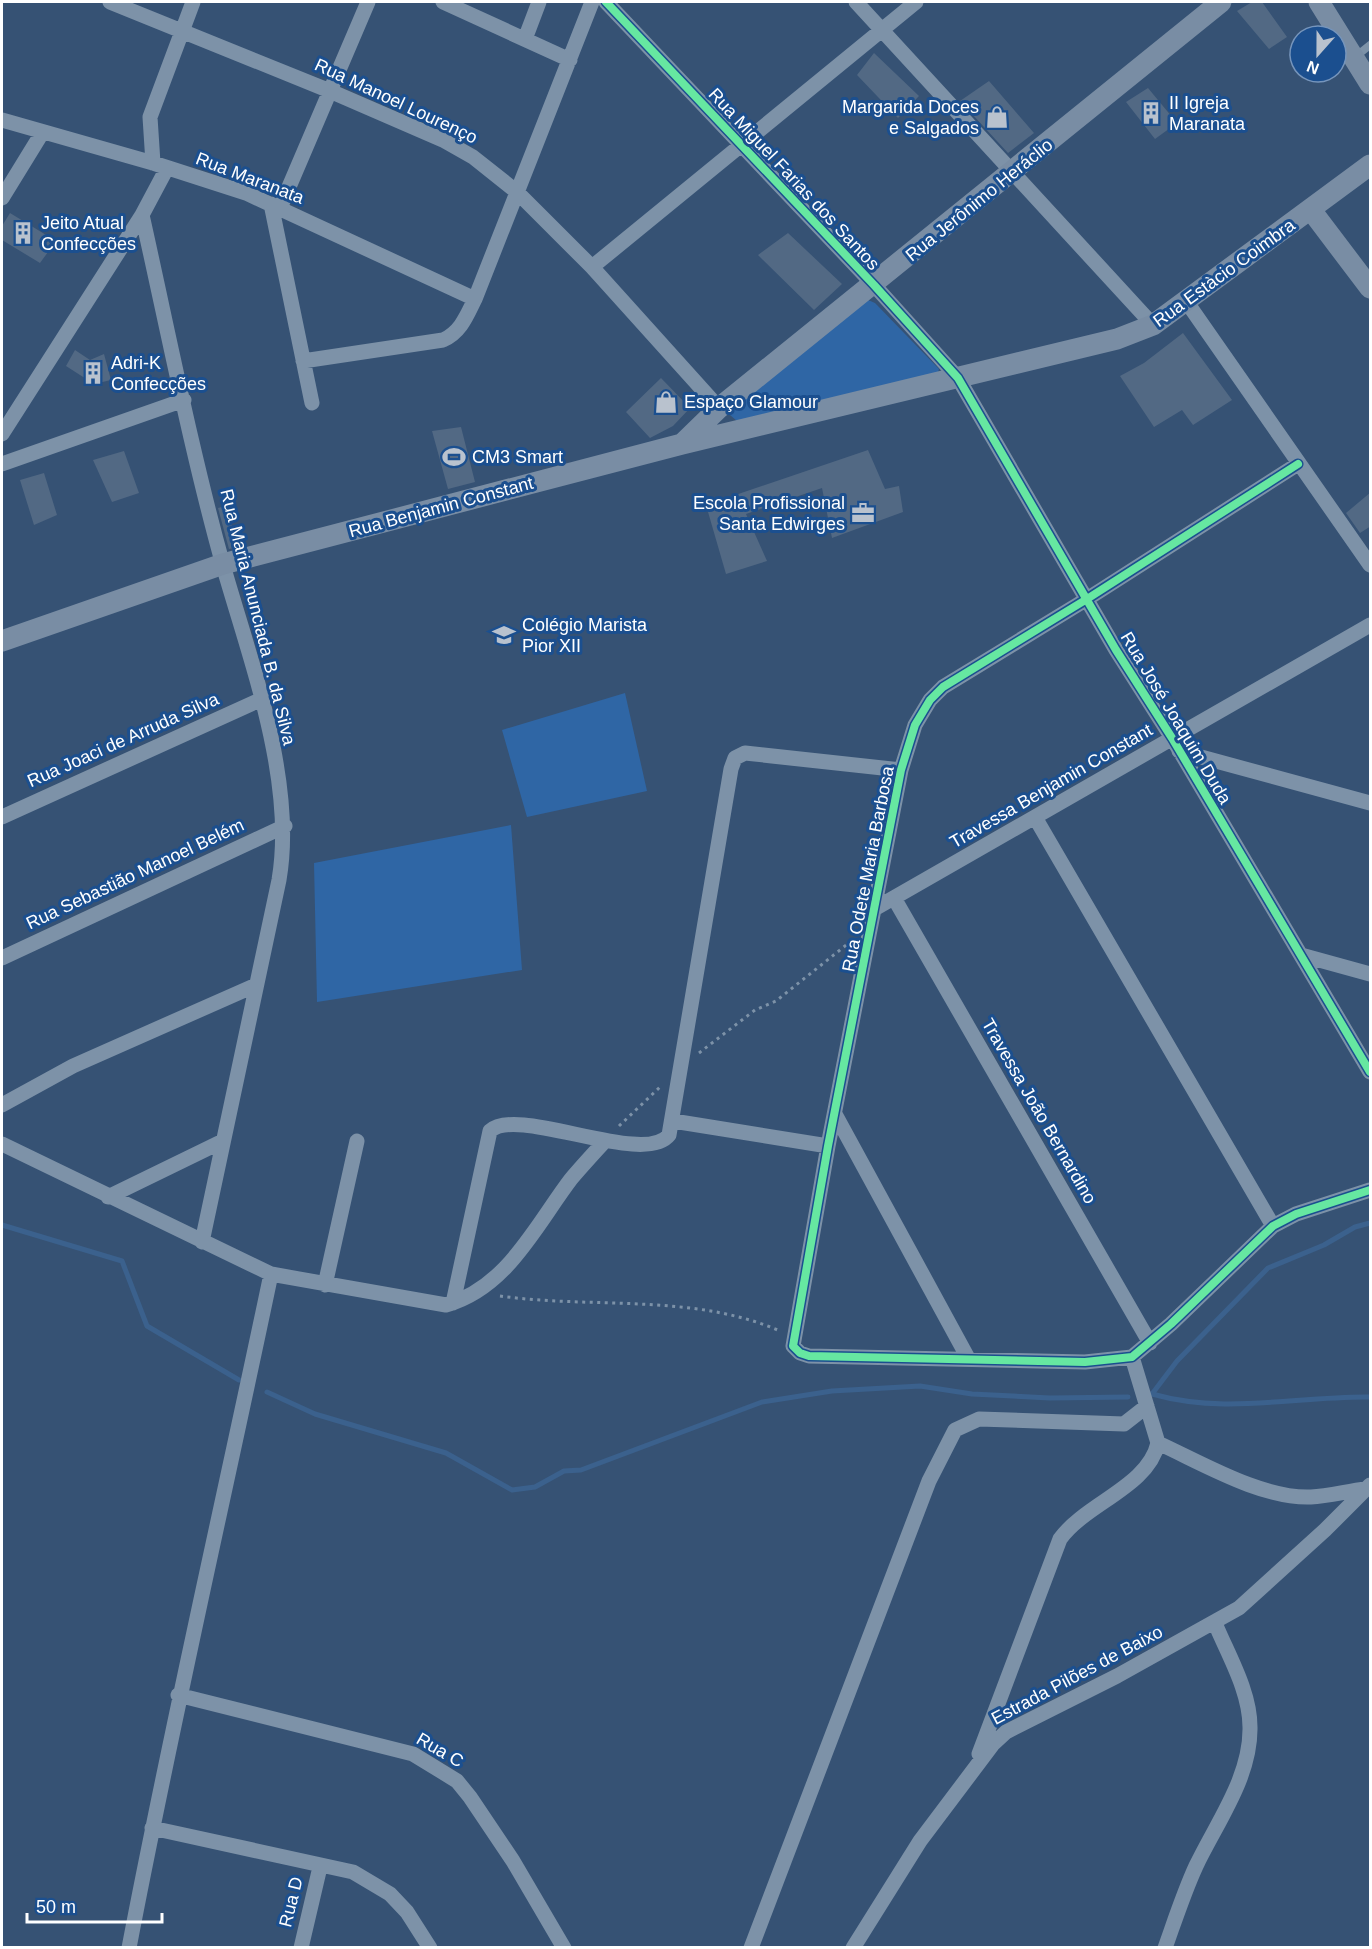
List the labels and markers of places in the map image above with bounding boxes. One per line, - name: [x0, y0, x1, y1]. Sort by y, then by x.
- place label: II Igreja Maranata: [1169, 93, 1246, 134]
- place label: Margarida Doces e Salgados: [842, 97, 979, 138]
- building icon: II Igreja Maranata: [1138, 100, 1164, 126]
- shop icon: Margarida Doces e Salgados: [984, 104, 1010, 130]
- place label: Jeito Atual Confecções: [41, 213, 136, 254]
- building icon: Jeito Atual Confecções: [10, 220, 36, 246]
- place label: Adri-K Confecções: [111, 353, 206, 394]
- building icon: Adri-K Confecções: [80, 360, 106, 386]
- shop icon: Espaço Glamour: [653, 389, 679, 415]
- place label: Espaço Glamour: [684, 392, 818, 412]
- sports icon: CM3 Smart: [441, 444, 467, 470]
- place label: CM3 Smart: [472, 447, 563, 467]
- place label: Escola Profissional Santa Edwirges: [693, 493, 845, 534]
- office icon: Escola Profissional Santa Edwirges: [850, 500, 876, 526]
- place label: Colégio Marista Pior XII: [522, 615, 648, 656]
- school or university icon: Colégio Marista Pior XII: [491, 622, 517, 648]

